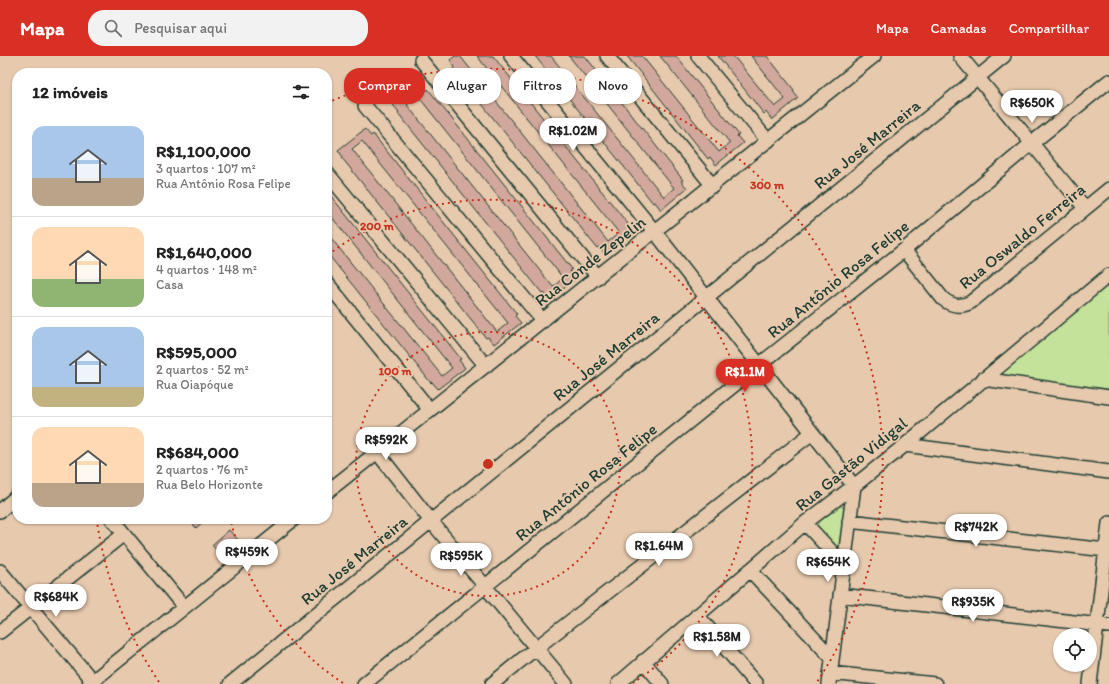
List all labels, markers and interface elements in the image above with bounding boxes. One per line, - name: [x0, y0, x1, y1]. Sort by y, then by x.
- search box: [88, 10, 368, 46]
- text: Mapa: [20, 17, 64, 40]
- icon: search: [102, 17, 124, 39]
- text: Pesquisar aqui: [134, 19, 227, 37]
- text: Mapa: [876, 20, 909, 37]
- text: Camadas: [931, 20, 987, 37]
- text: Compartilhar: [1009, 20, 1089, 37]
- chip: Comprar: [344, 68, 425, 104]
- chip: Alugar: [433, 68, 501, 104]
- chip: Filtros: [509, 68, 576, 104]
- chip: Novo: [584, 68, 642, 104]
- icon: filters: [290, 81, 312, 103]
- text: 12 imóveis: [32, 82, 108, 102]
- pin: R$650K: [999, 90, 1065, 124]
- street label: Rua José Marreira: [810, 95, 924, 193]
- text: R$650K: [1010, 95, 1054, 110]
- pin: R$1.02M: [536, 118, 610, 152]
- text: R$1.02M: [548, 123, 598, 138]
- text: R$1,100,000: [156, 141, 251, 161]
- icon: home: [64, 142, 112, 190]
- text: 3 quartos · 107 m²: [156, 161, 256, 176]
- text: Rua Antônio Rosa Felipe: [156, 176, 291, 191]
- text: 300 m: [750, 178, 785, 192]
- street label: Rua Oswaldo Ferreira: [955, 179, 1089, 293]
- street label: Rua Conde Zepelin: [531, 211, 649, 311]
- street label: Rua Antônio Rosa Felipe: [763, 216, 913, 342]
- text: 200 m: [360, 219, 395, 233]
- text: R$1,640,000: [156, 242, 252, 262]
- icon: home: [64, 243, 112, 291]
- text: 4 quartos · 148 m²: [156, 262, 257, 277]
- text: Casa: [156, 277, 183, 292]
- street label: Rua José Marreira: [549, 307, 663, 405]
- text: R$595,000: [156, 342, 237, 362]
- icon: home: [64, 343, 112, 391]
- pin: R$1.1M: [712, 359, 778, 393]
- text: 2 quartos · 52 m²: [156, 362, 249, 377]
- text: 100 m: [378, 364, 412, 378]
- text: R$1.1M: [725, 364, 765, 379]
- text: Rua Oiapóque: [156, 377, 233, 392]
- street label: Rua Gastão Vidigal: [791, 413, 911, 515]
- street label: Rua Antônio Rosa Felipe: [511, 419, 661, 545]
- pin: R$592K: [353, 427, 419, 461]
- text: R$592K: [364, 432, 408, 447]
- text: R$684,000: [156, 442, 239, 462]
- icon: home: [64, 443, 112, 491]
- centre of rings: [481, 457, 495, 471]
- text: 2 quartos · 76 m²: [156, 462, 248, 477]
- text: Rua Belo Horizonte: [156, 477, 263, 492]
- street label: Rua José Marreira: [297, 511, 411, 609]
- pin: R$742K: [943, 514, 1009, 548]
- text: R$742K: [954, 519, 998, 534]
- pin: R$1.64M: [622, 533, 696, 567]
- text: R$1.64M: [635, 538, 683, 553]
- pin: R$459K: [214, 539, 280, 573]
- pin: R$595K: [428, 543, 494, 577]
- text: R$459K: [225, 544, 269, 559]
- text: R$595K: [439, 548, 483, 563]
- pin: R$654K: [795, 549, 861, 583]
- text: R$654K: [806, 554, 850, 569]
- pin: R$684K: [23, 584, 89, 618]
- text: R$684K: [34, 589, 78, 604]
- pin: R$935K: [940, 589, 1006, 623]
- text: R$935K: [951, 594, 995, 609]
- pin: R$1.58M: [680, 624, 754, 658]
- map controls: [1053, 628, 1097, 672]
- button: locate: [1053, 628, 1097, 672]
- text: R$1.58M: [693, 629, 741, 644]

